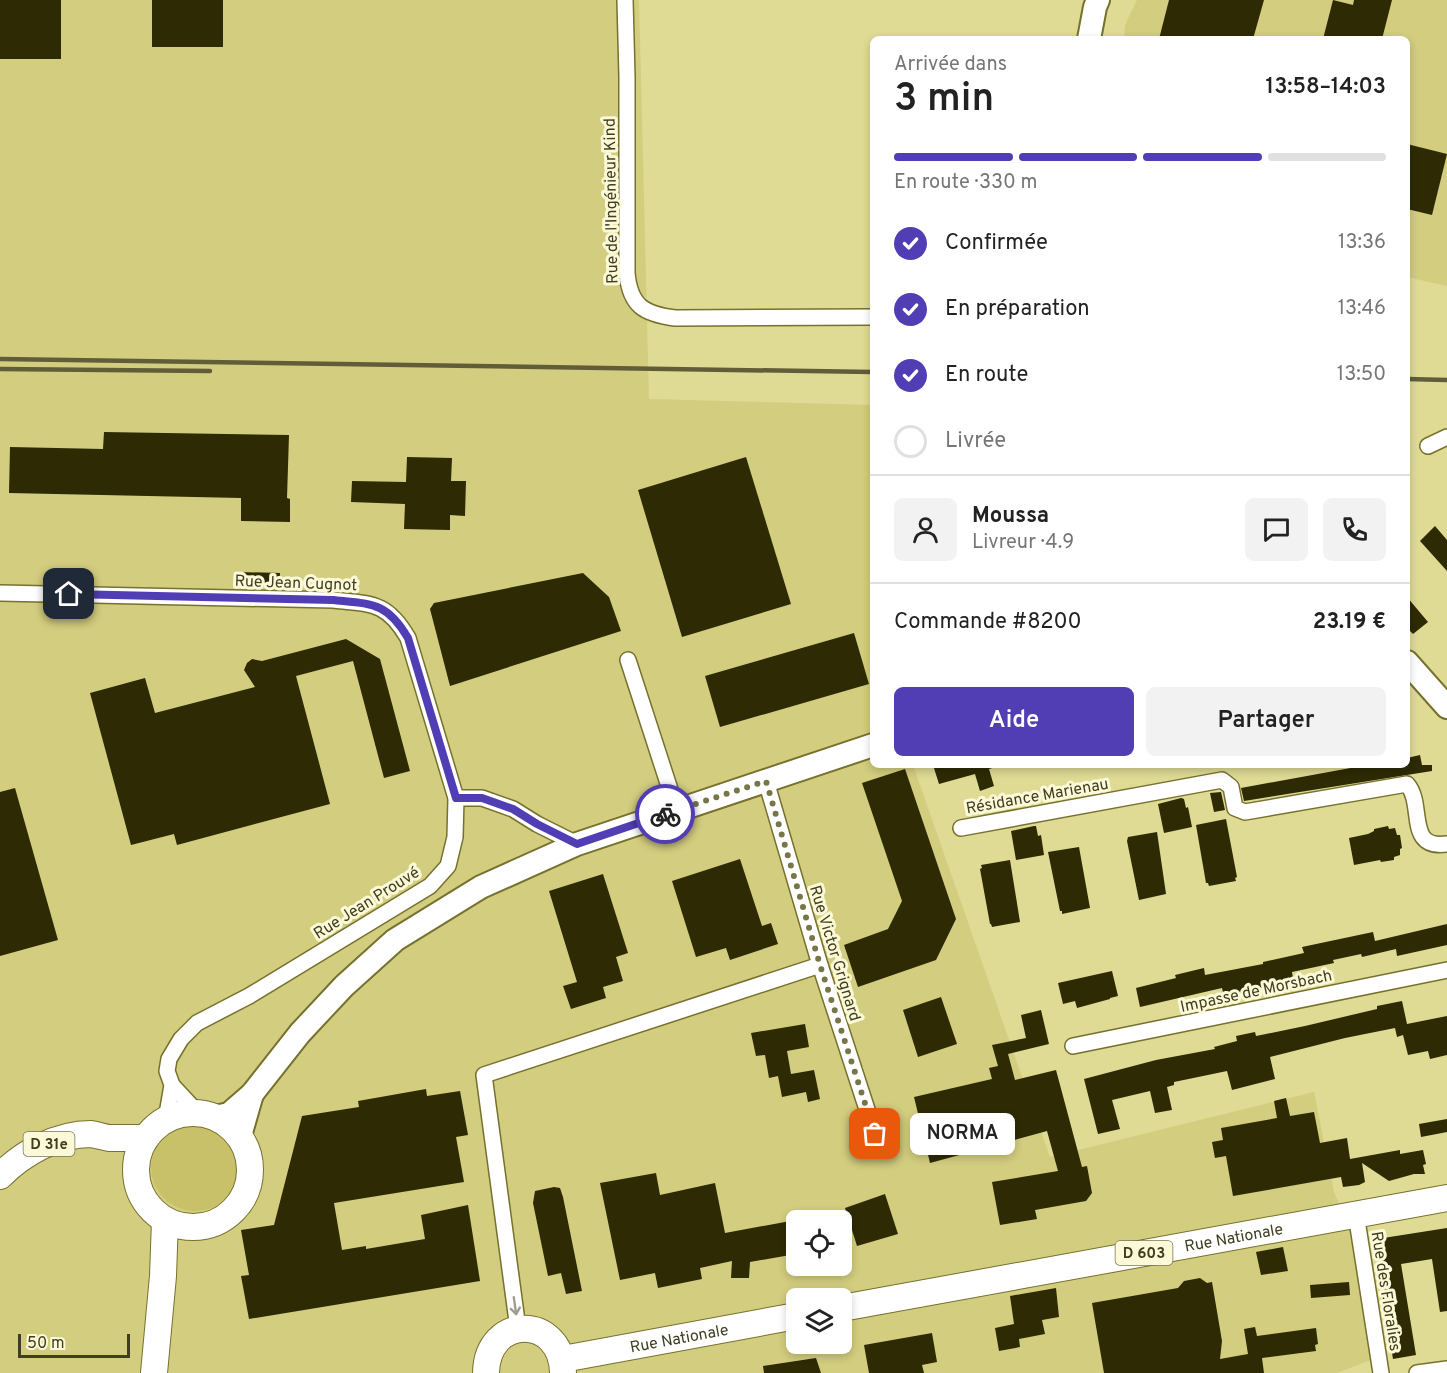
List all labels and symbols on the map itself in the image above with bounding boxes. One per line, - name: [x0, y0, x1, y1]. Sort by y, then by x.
- street label: Rue de l'Ingénieur Kind: [601, 118, 623, 284]
- pin: [43, 568, 94, 619]
- street label: Rue Jean Cugnot: [234, 572, 358, 596]
- street label: Résidance Marienau: [965, 775, 1110, 819]
- courier: [635, 784, 695, 844]
- street label: Rue Jean Prouvé: [310, 863, 424, 944]
- street label: Rue Victor Grignard: [804, 883, 864, 1024]
- street label: Impasse de Morsbach: [1179, 966, 1334, 1018]
- pin: [849, 1108, 900, 1159]
- callout: NORMA: [911, 1113, 1016, 1155]
- road number: D 31e: [23, 1132, 74, 1156]
- street label: Rue Nationale: [1183, 1220, 1285, 1258]
- street label: Rue des Floralies: [1366, 1230, 1404, 1353]
- road number: D 603: [1116, 1241, 1172, 1265]
- one-way arrow: [509, 1296, 520, 1316]
- street label: Rue Nationale: [629, 1321, 730, 1358]
- scale bar: [18, 1331, 130, 1358]

